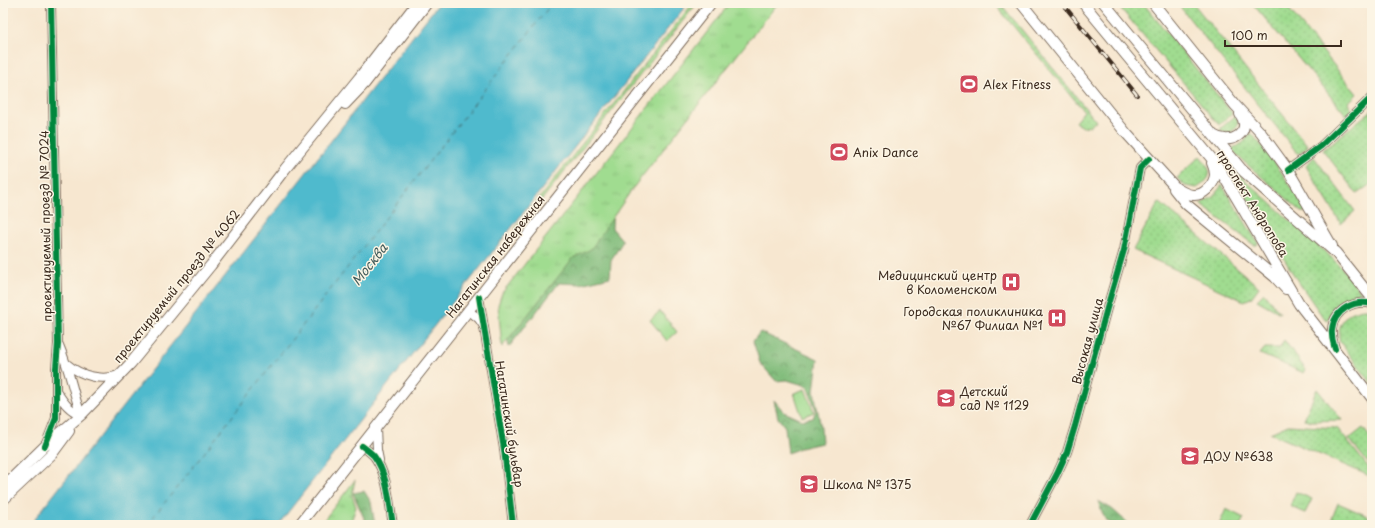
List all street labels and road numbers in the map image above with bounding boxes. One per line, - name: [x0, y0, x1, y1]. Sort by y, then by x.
- street label: проектируемый проезд № 7024: [34, 130, 56, 322]
- street label: проспект Андропова: [1213, 146, 1294, 261]
- street label: Нагатинская набережная: [441, 191, 549, 321]
- street label: проектируемый проезд № 4062: [108, 205, 244, 367]
- street label: Высокая улица: [1067, 295, 1107, 386]
- street label: Нагатинский бульвар: [491, 359, 529, 489]

